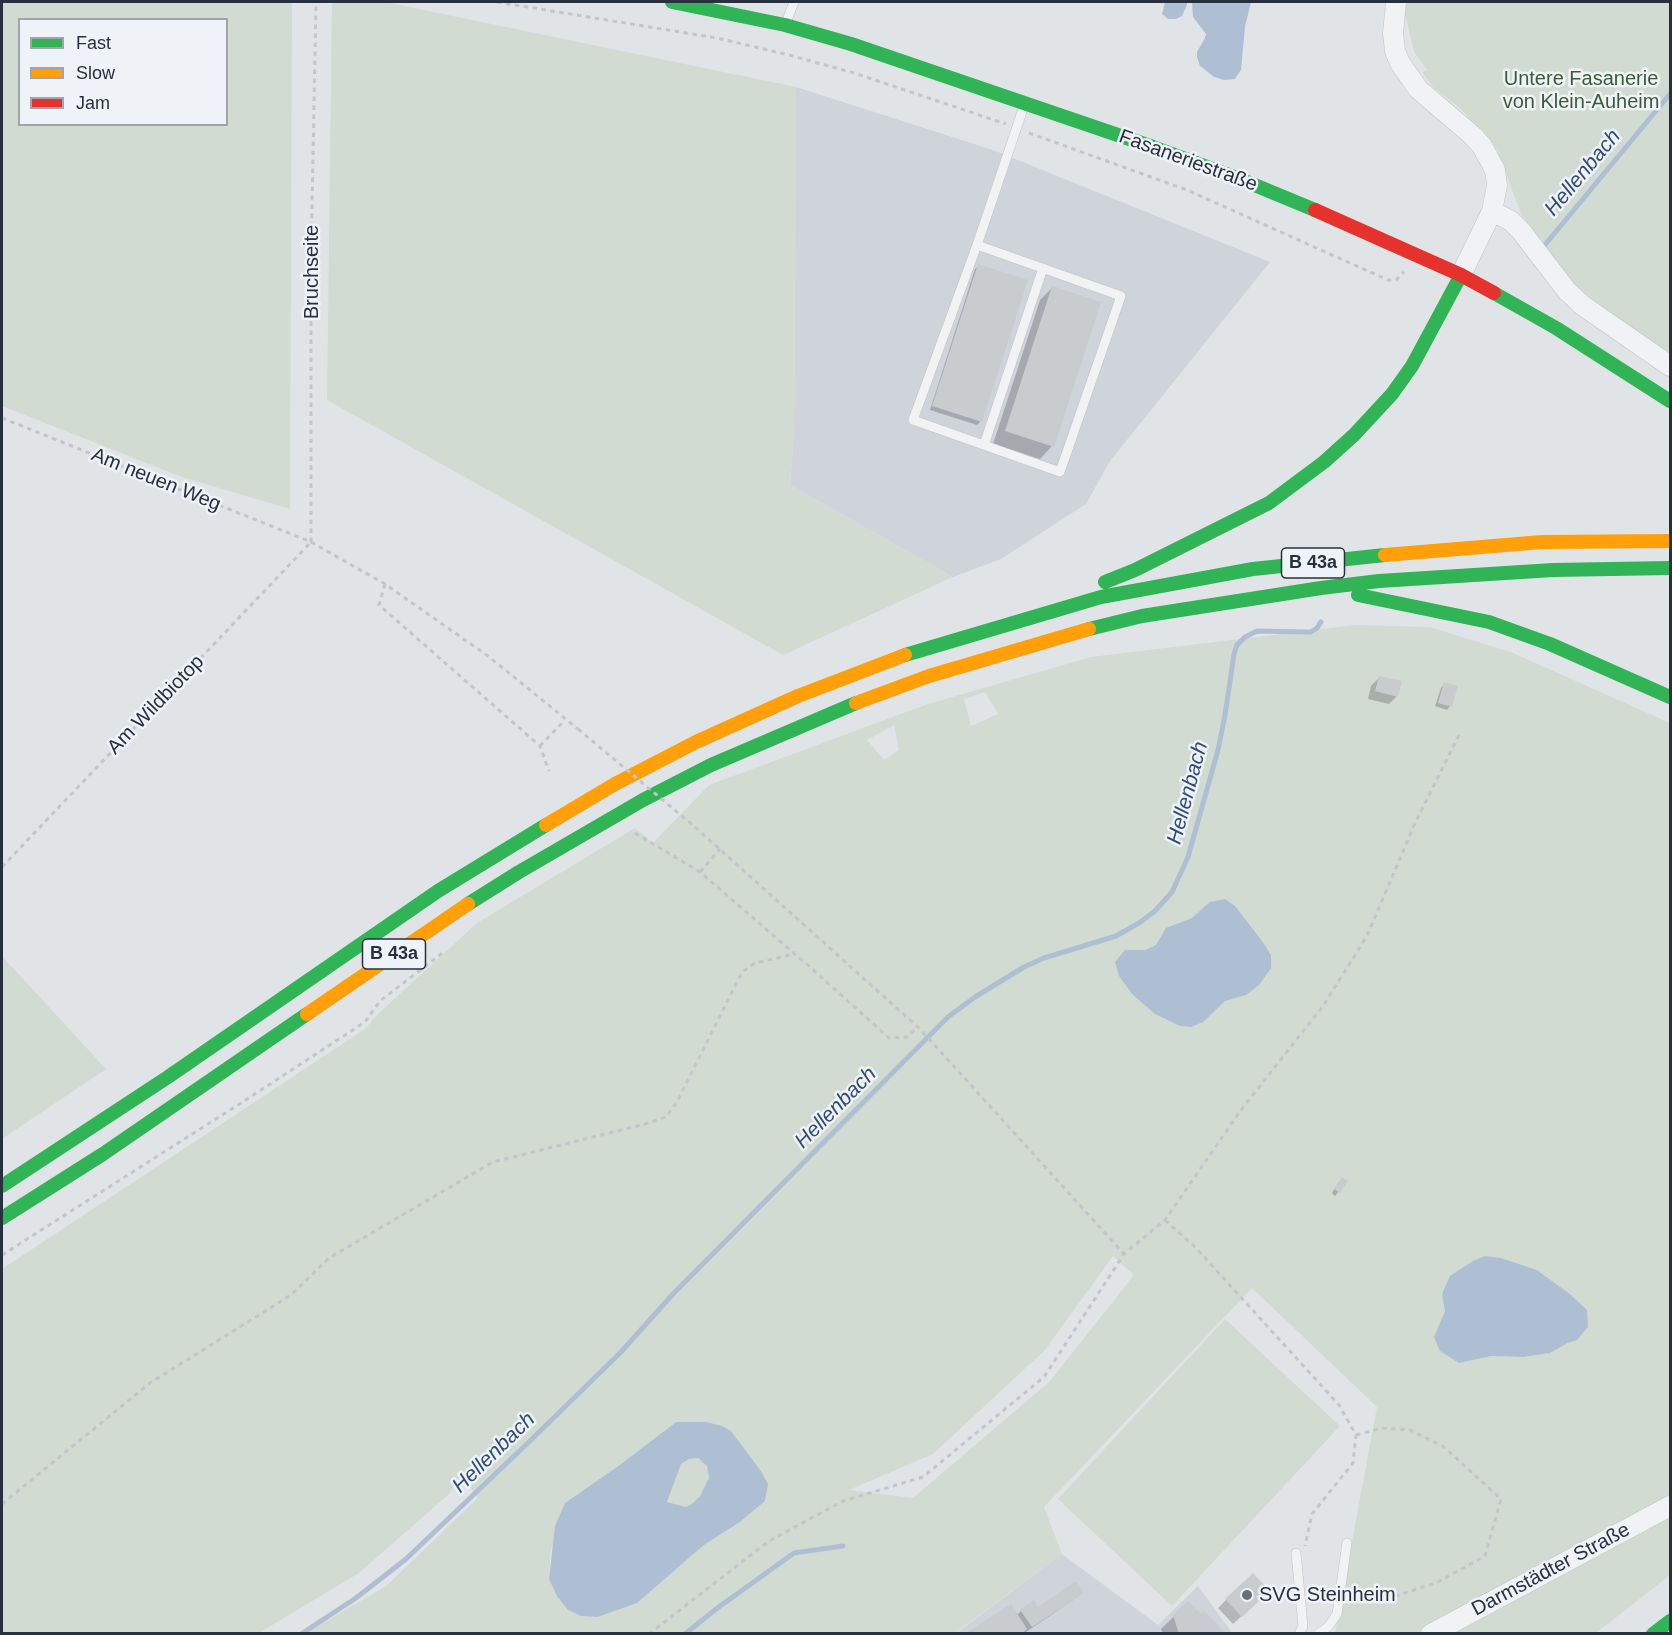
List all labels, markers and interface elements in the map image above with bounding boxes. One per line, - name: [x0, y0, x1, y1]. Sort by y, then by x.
- legend: [18, 18, 228, 126]
- text: Fast: [76, 33, 111, 53]
- text: Slow: [76, 63, 115, 83]
- park label: Untere Fasanerie von Klein-Auheim: [1503, 67, 1659, 114]
- text: Jam: [76, 93, 110, 113]
- street label: Fasaneriestraße: [1115, 125, 1261, 197]
- water label: Hellenbach: [1540, 125, 1626, 221]
- street label: Bruchseite: [300, 225, 324, 319]
- street label: Am neuen Weg: [88, 443, 224, 517]
- road number: B 43a: [1282, 548, 1344, 578]
- street label: Am Wildbiotop: [103, 650, 209, 760]
- water label: Hellenbach: [1162, 739, 1214, 847]
- road number: B 43a: [362, 939, 426, 969]
- water label: Hellenbach: [790, 1062, 882, 1154]
- water label: Hellenbach: [447, 1407, 541, 1499]
- street label: Darmstädter Straße: [1468, 1518, 1634, 1622]
- place label: SVG Steinheim: [1259, 1583, 1396, 1607]
- marker: SVG Steinheim: [1240, 1588, 1254, 1602]

